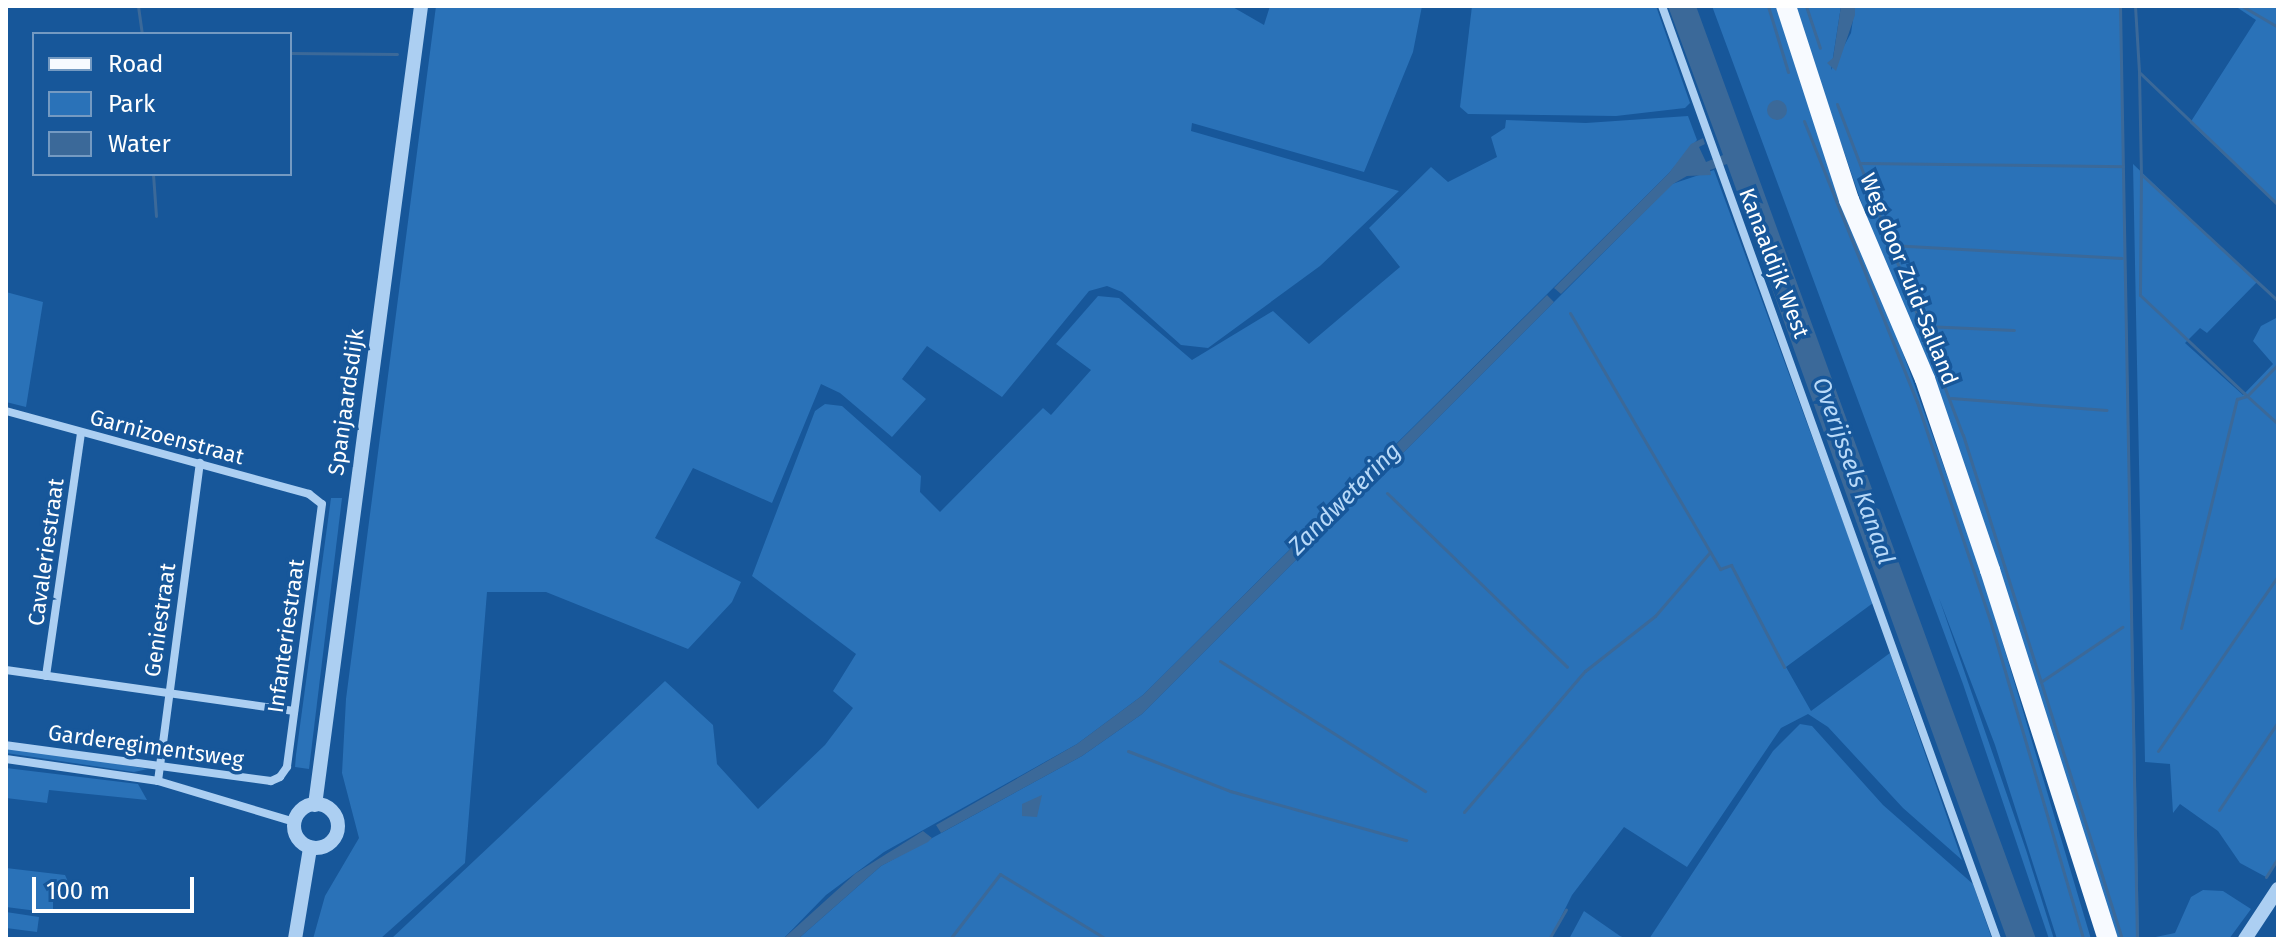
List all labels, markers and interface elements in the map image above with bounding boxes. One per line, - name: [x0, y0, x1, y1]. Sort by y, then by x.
- legend: [32, 32, 292, 176]
- text: Road: [108, 50, 163, 78]
- text: Park: [108, 90, 155, 118]
- text: Water: [108, 130, 171, 158]
- street label: Weg door Zuid-Salland: [1854, 169, 1964, 389]
- street label: Kanaaldijk West: [1733, 184, 1815, 342]
- street label: Spanjaardsdijk: [323, 327, 369, 477]
- water label: Overijssels Kanaal: [1806, 374, 1900, 568]
- street label: Garnizoenstraat: [87, 404, 247, 470]
- water label: Zandwetering: [1283, 437, 1407, 561]
- street label: Cavaleriestraat: [23, 477, 69, 627]
- street label: Infanteriestraat: [262, 557, 310, 715]
- street label: Geniestraat: [139, 561, 181, 679]
- street label: Garderegimentsweg: [46, 719, 246, 773]
- scale bar: [36, 861, 198, 911]
- text: 100 m: [46, 877, 110, 905]

